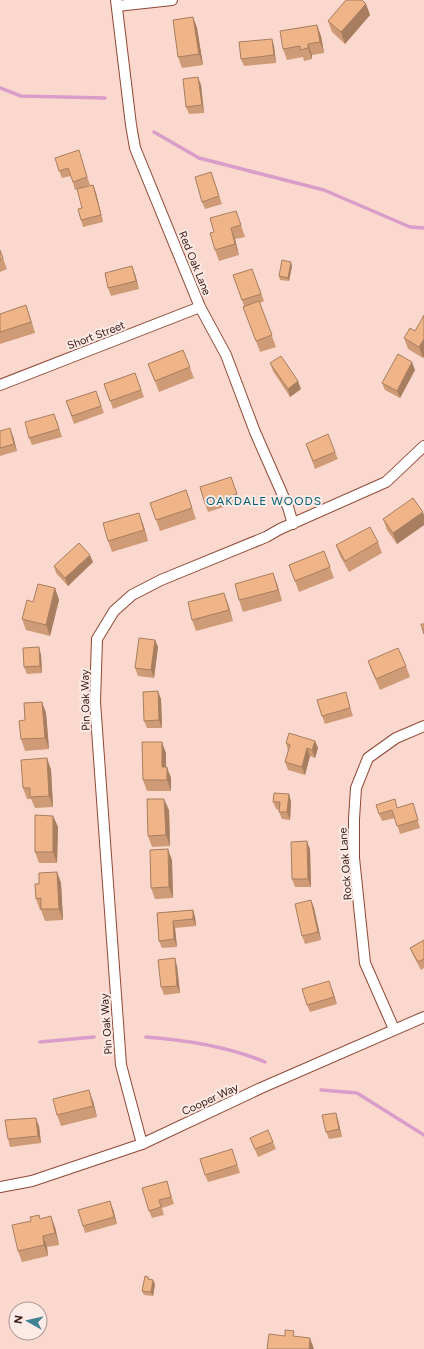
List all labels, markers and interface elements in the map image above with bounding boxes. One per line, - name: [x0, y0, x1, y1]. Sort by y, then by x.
- street label: Red Oak Lane: [176, 229, 213, 297]
- street label: Short Street: [66, 319, 127, 352]
- district label: OAKDALE WOODS: [206, 494, 322, 508]
- street label: Pin Oak Way: [78, 669, 93, 731]
- street label: Rock Oak Lane: [336, 827, 355, 901]
- street label: Pin Oak Way: [98, 993, 115, 1055]
- street label: Cooper Way: [180, 1081, 241, 1118]
- north arrow: [8, 1301, 48, 1341]
- text: N: [12, 1315, 26, 1325]

